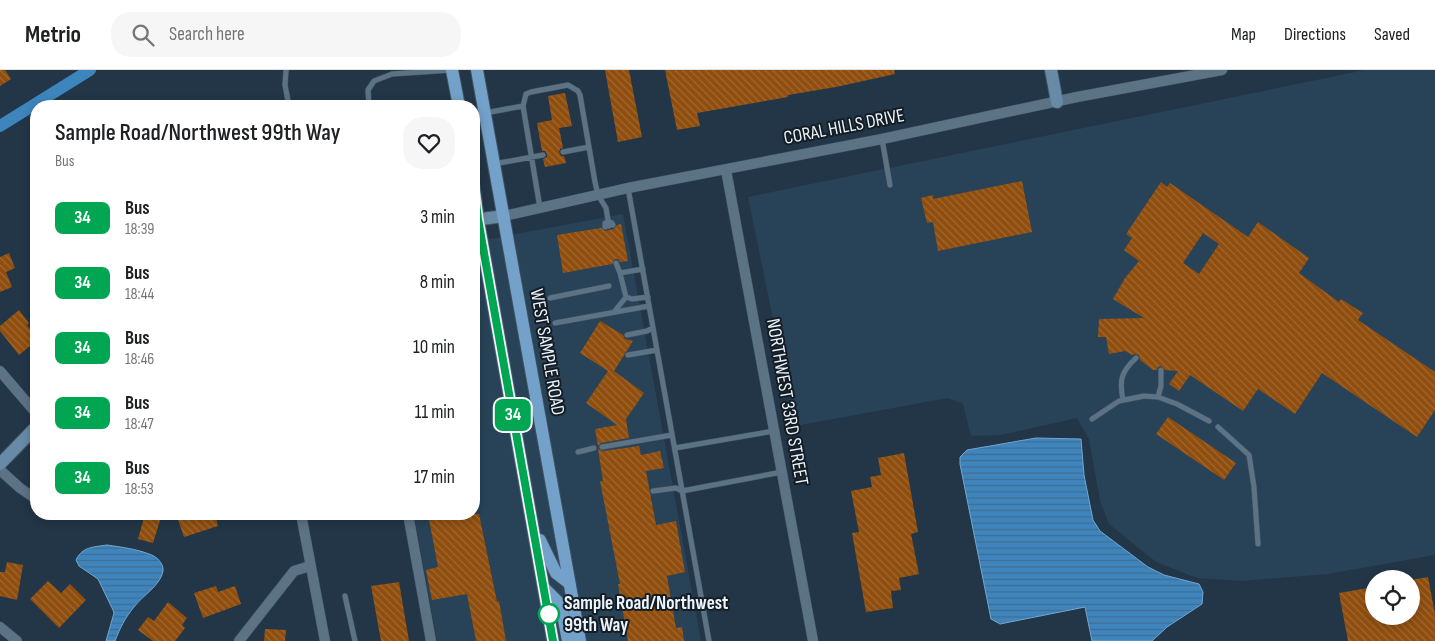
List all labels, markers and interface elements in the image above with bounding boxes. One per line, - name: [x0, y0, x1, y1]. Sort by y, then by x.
- search box: [111, 12, 461, 57]
- text: Metrio: [25, 20, 81, 49]
- icon: search: [129, 21, 157, 49]
- text: Search here: [169, 23, 245, 46]
- text: Map: [1231, 24, 1256, 45]
- text: Directions: [1284, 24, 1346, 45]
- text: Saved: [1374, 24, 1410, 45]
- street label: CORAL HILLS DRIVE: [782, 104, 906, 150]
- button: heart: [403, 117, 455, 169]
- text: Sample Road/Northwest 99th Way: [55, 118, 340, 147]
- text: Bus: [55, 152, 75, 171]
- text: Bus: [125, 197, 150, 220]
- text: 3 min: [420, 206, 455, 229]
- text: 34: [74, 207, 91, 228]
- text: 18:39: [125, 220, 154, 239]
- text: Bus: [125, 262, 150, 285]
- text: 8 min: [420, 271, 455, 294]
- text: 34: [74, 272, 91, 293]
- text: 18:44: [125, 285, 154, 304]
- street label: WEST SAMPLE ROAD: [525, 287, 569, 417]
- street label: NORTHWEST 33RD STREET: [761, 317, 813, 487]
- text: Bus: [125, 327, 150, 350]
- text: 10 min: [413, 336, 455, 359]
- text: 34: [74, 337, 91, 358]
- text: 18:46: [125, 350, 154, 369]
- text: Bus: [125, 392, 150, 415]
- line badge: 34: [490, 399, 536, 431]
- text: 11 min: [415, 401, 455, 424]
- text: 34: [74, 402, 91, 423]
- text: 34: [505, 404, 521, 425]
- text: 18:47: [125, 415, 154, 434]
- text: Bus: [125, 457, 150, 480]
- text: 17 min: [414, 466, 455, 489]
- text: 34: [74, 467, 91, 488]
- text: 18:53: [125, 480, 154, 499]
- map controls: [1365, 570, 1420, 625]
- button: locate: [1365, 570, 1420, 625]
- place label: Sample Road/Northwest 99th Way: [564, 592, 728, 637]
- marker: Sample Road/Northwest 99th Way: [538, 603, 560, 625]

